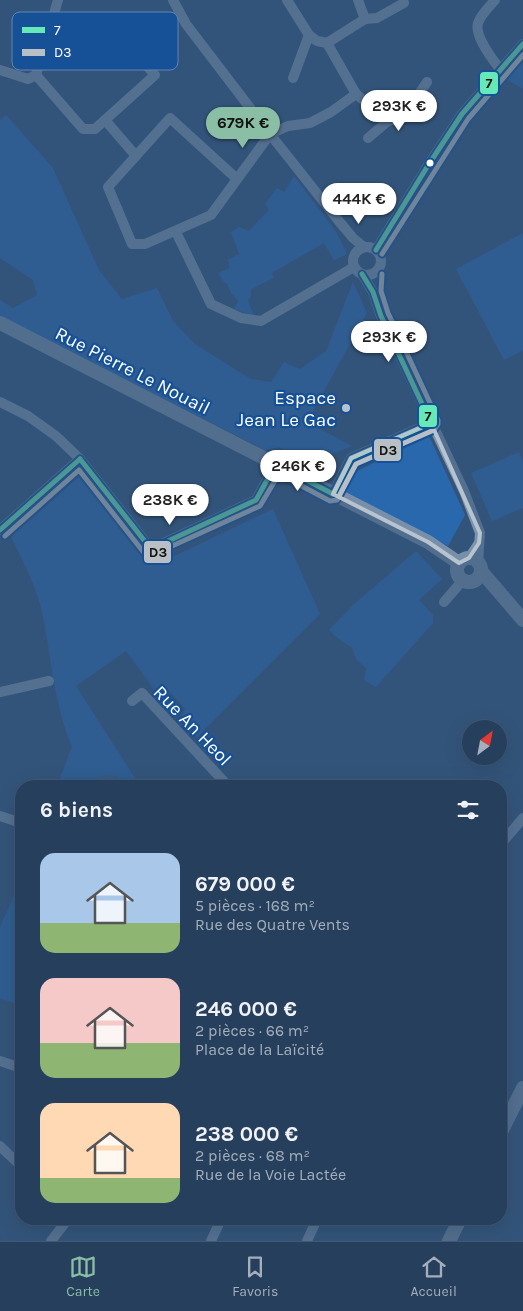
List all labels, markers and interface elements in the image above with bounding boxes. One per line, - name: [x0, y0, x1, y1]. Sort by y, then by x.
- legend: [12, 12, 178, 70]
- text: 7: [54, 22, 61, 39]
- text: D3: [54, 44, 72, 61]
- line badge: 7: [479, 71, 499, 95]
- text: 7: [486, 75, 493, 92]
- pin: 293K €: [358, 90, 440, 132]
- text: 293K €: [372, 96, 426, 115]
- pin: 679K €: [202, 106, 284, 149]
- text: 679K €: [217, 113, 269, 132]
- unlabelled marker: [425, 158, 435, 168]
- pin: 444K €: [318, 182, 400, 225]
- text: 444K €: [332, 189, 386, 208]
- pin: 293K €: [348, 320, 430, 363]
- street label: Rue Pierre Le Nouail: [51, 322, 214, 419]
- text: 293K €: [362, 327, 416, 346]
- place label: Espace Jean Le Gac: [236, 387, 336, 431]
- marker: Espace Jean Le Gac: [340, 402, 352, 414]
- line badge: 7: [418, 404, 438, 428]
- text: 7: [425, 408, 432, 425]
- line badge: D3: [373, 438, 402, 462]
- text: D3: [379, 442, 397, 459]
- pin: 246K €: [257, 450, 339, 492]
- text: 246K €: [271, 456, 325, 475]
- pin: 238K €: [129, 484, 211, 526]
- text: 238K €: [143, 490, 197, 509]
- line badge: D3: [143, 540, 172, 564]
- text: D3: [149, 544, 167, 561]
- street label: Rue An Heol: [149, 681, 236, 770]
- north arrow: [462, 720, 508, 765]
- map controls: [462, 720, 507, 765]
- icon: filters: [454, 796, 482, 824]
- text: 6 biens: [40, 798, 113, 822]
- text: 679 000 €: [195, 872, 295, 896]
- icon: home: [80, 873, 140, 933]
- text: 5 pièces · 168 m²: [195, 896, 315, 915]
- text: Rue des Quatre Vents: [195, 915, 350, 934]
- text: 246 000 €: [195, 997, 297, 1021]
- icon: home: [80, 998, 140, 1058]
- text: 2 pièces · 66 m²: [195, 1021, 309, 1040]
- text: Place de la Laïcité: [195, 1040, 324, 1059]
- text: 238 000 €: [195, 1122, 298, 1146]
- icon: home: [80, 1123, 140, 1183]
- text: 2 pièces · 68 m²: [195, 1146, 310, 1165]
- text: Rue de la Voie Lactée: [195, 1165, 346, 1184]
- tab: Carte: [66, 1253, 100, 1300]
- tab: Favoris: [232, 1253, 278, 1300]
- tab: Accueil: [411, 1253, 457, 1300]

